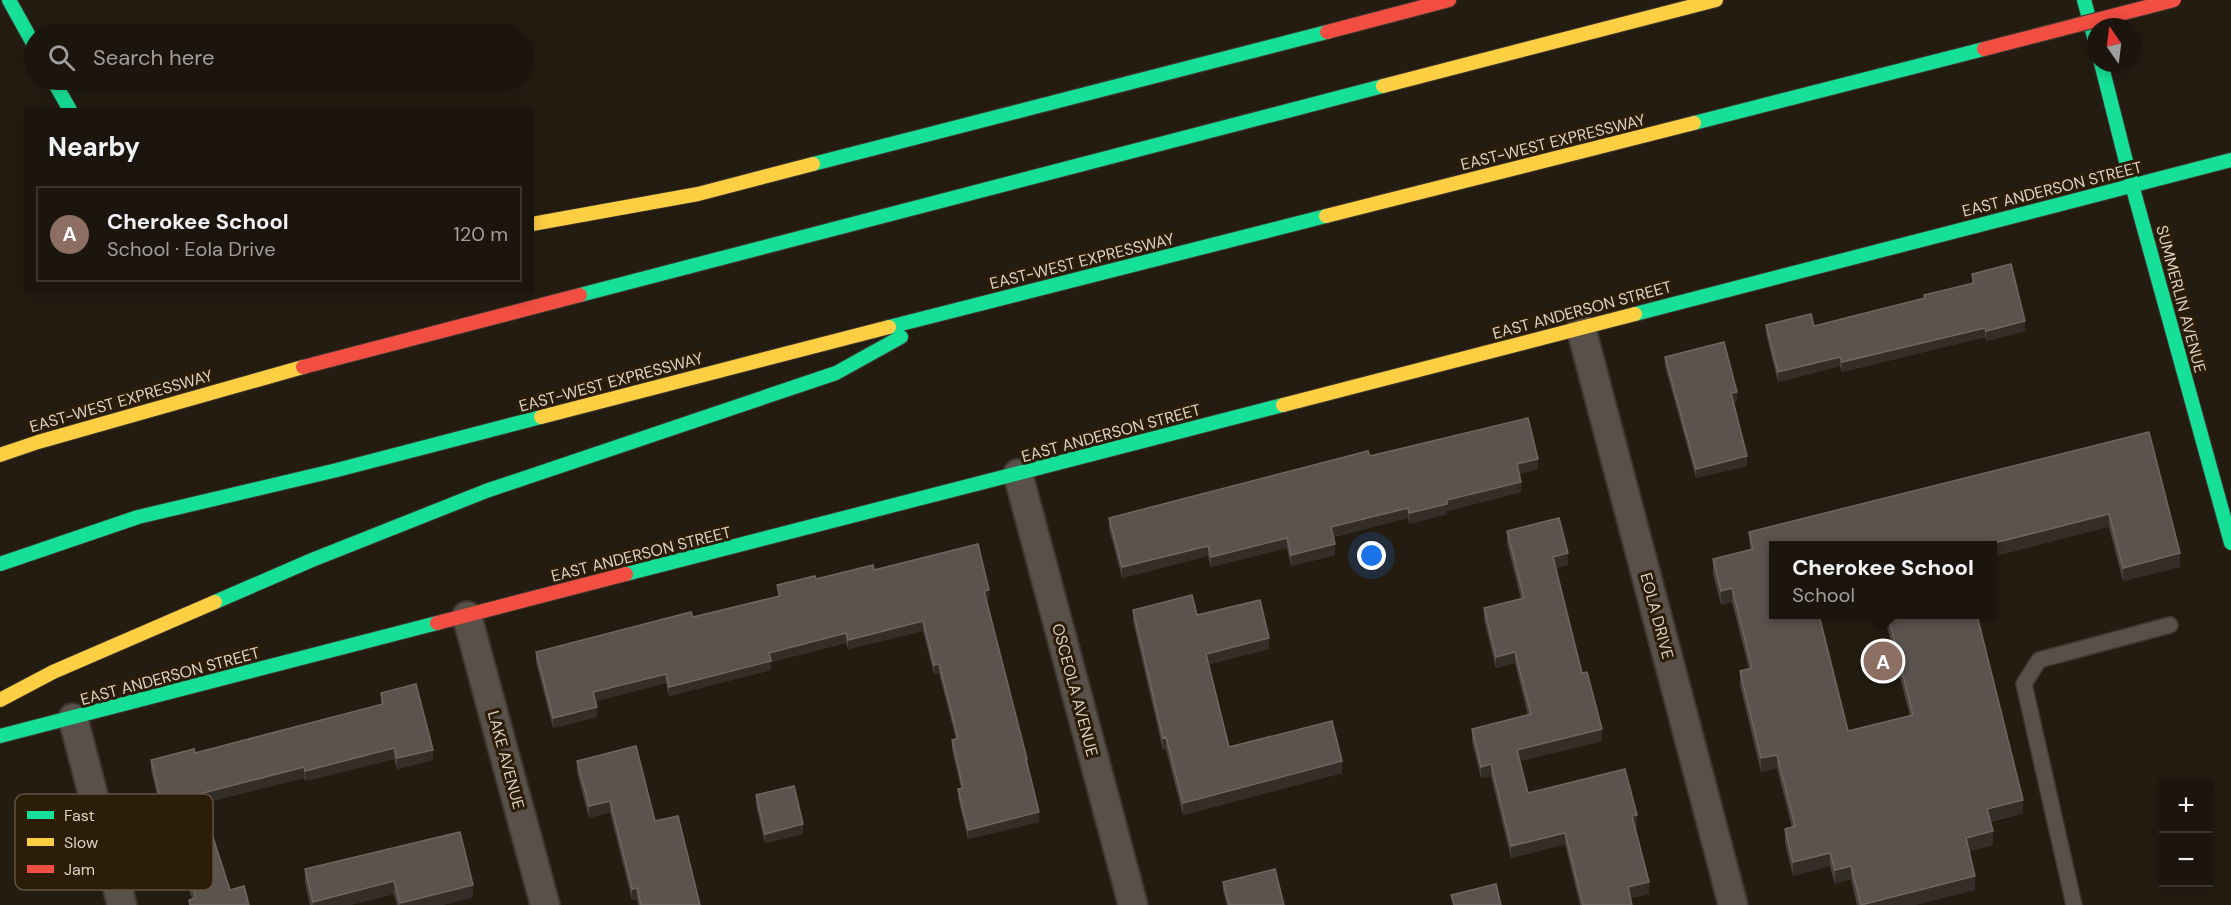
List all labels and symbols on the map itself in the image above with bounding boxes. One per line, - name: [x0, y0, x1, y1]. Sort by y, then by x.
- north arrow: [2087, 18, 2141, 72]
- street label: EAST-WEST EXPRESSWAY: [1458, 109, 1648, 175]
- street label: EAST ANDERSON STREET: [1960, 156, 2144, 222]
- street label: SUMMERLIN AVENUE: [2151, 223, 2211, 375]
- street label: EAST-WEST EXPRESSWAY: [987, 228, 1177, 294]
- street label: EAST ANDERSON STREET: [1490, 276, 1674, 344]
- street label: EAST-WEST EXPRESSWAY: [517, 347, 705, 417]
- street label: EAST-WEST EXPRESSWAY: [27, 365, 215, 437]
- street label: EAST ANDERSON STREET: [1019, 399, 1203, 467]
- street label: EAST ANDERSON STREET: [549, 521, 733, 587]
- your location: [1357, 541, 1386, 570]
- street label: EOLA DRIVE: [1635, 570, 1679, 662]
- street label: OSCEOLA AVENUE: [1047, 621, 1103, 759]
- pin: A: [1864, 638, 1902, 684]
- street label: EAST ANDERSON STREET: [78, 642, 262, 710]
- street label: LAKE AVENUE: [483, 708, 529, 812]
- legend: [15, 794, 213, 890]
- text: Fast: [64, 805, 95, 826]
- text: Slow: [64, 832, 98, 853]
- text: Jam: [64, 859, 95, 880]

